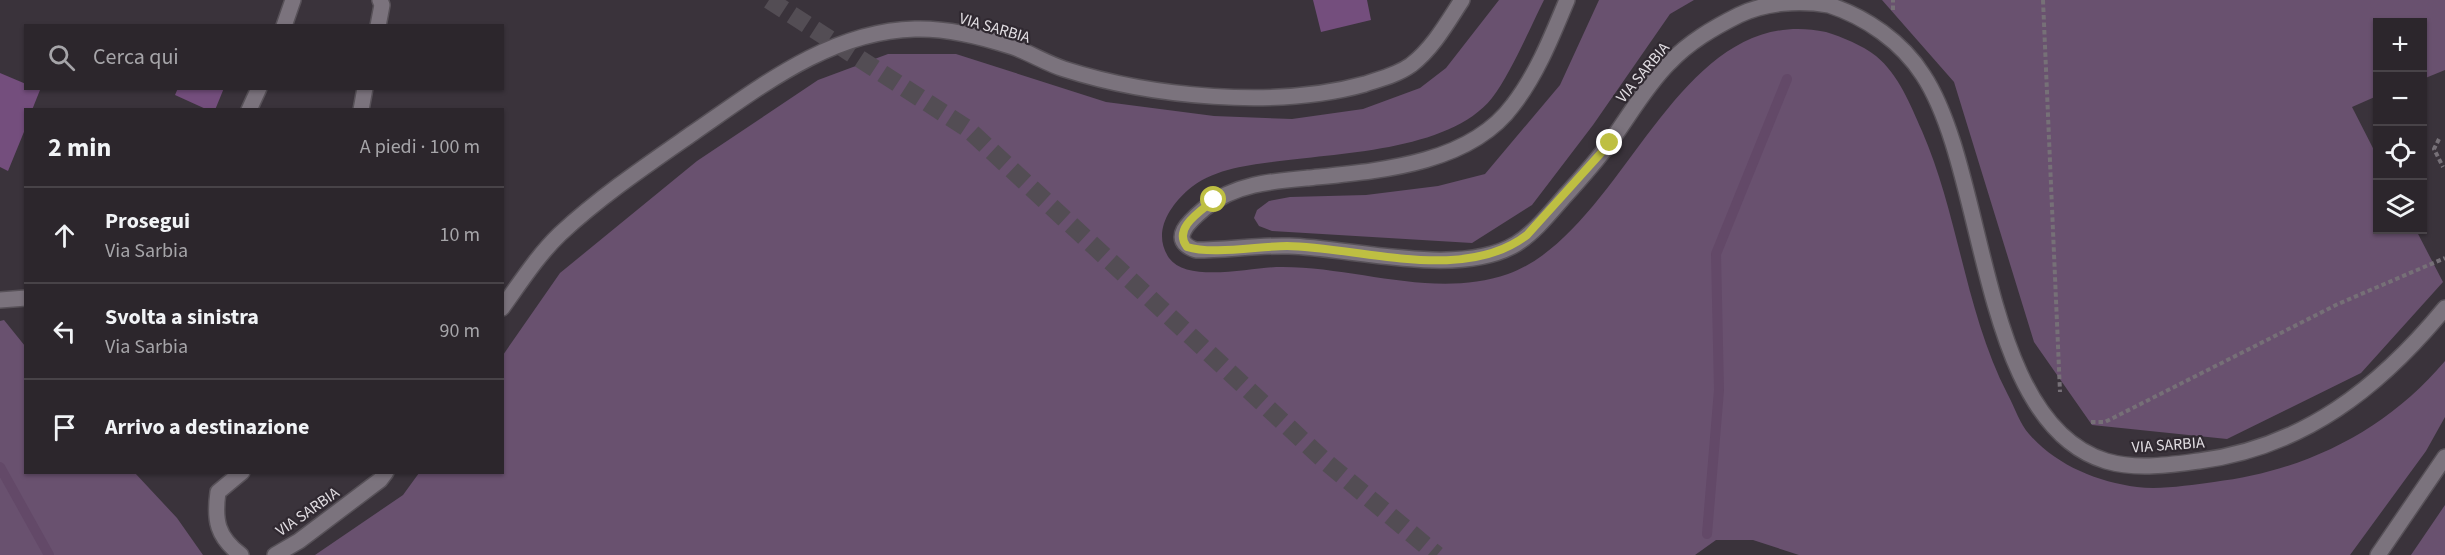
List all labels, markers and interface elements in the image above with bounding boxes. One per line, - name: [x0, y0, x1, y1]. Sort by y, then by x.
- street label: VIA SARBIA: [957, 7, 1033, 49]
- map controls: [2373, 18, 2427, 234]
- button: +: [2373, 18, 2427, 72]
- search box: [24, 24, 504, 90]
- street label: VIA SARBIA: [1611, 37, 1675, 108]
- icon: search: [45, 41, 78, 74]
- text: Cerca qui: [93, 41, 179, 73]
- button: −: [2373, 72, 2427, 126]
- button: locate: [2373, 126, 2427, 180]
- text: 2 min: [48, 129, 111, 166]
- route end: [1596, 129, 1622, 155]
- text: A piedi · 100 m: [360, 133, 480, 161]
- button: layers: [2373, 180, 2427, 234]
- route start: [1200, 186, 1226, 212]
- text: Prosegui: [105, 205, 190, 237]
- icon: ahead: [48, 219, 81, 252]
- text: 10 m: [440, 221, 480, 249]
- text: Via Sarbia: [105, 237, 188, 265]
- text: Svolta a sinistra: [105, 301, 259, 333]
- icon: left: [48, 315, 81, 348]
- text: 90 m: [440, 317, 480, 345]
- text: Via Sarbia: [105, 333, 188, 361]
- icon: arrive: [48, 411, 81, 444]
- text: Arrivo a destinazione: [105, 411, 310, 443]
- street label: VIA SARBIA: [2131, 431, 2206, 459]
- street label: VIA SARBIA: [271, 482, 344, 542]

